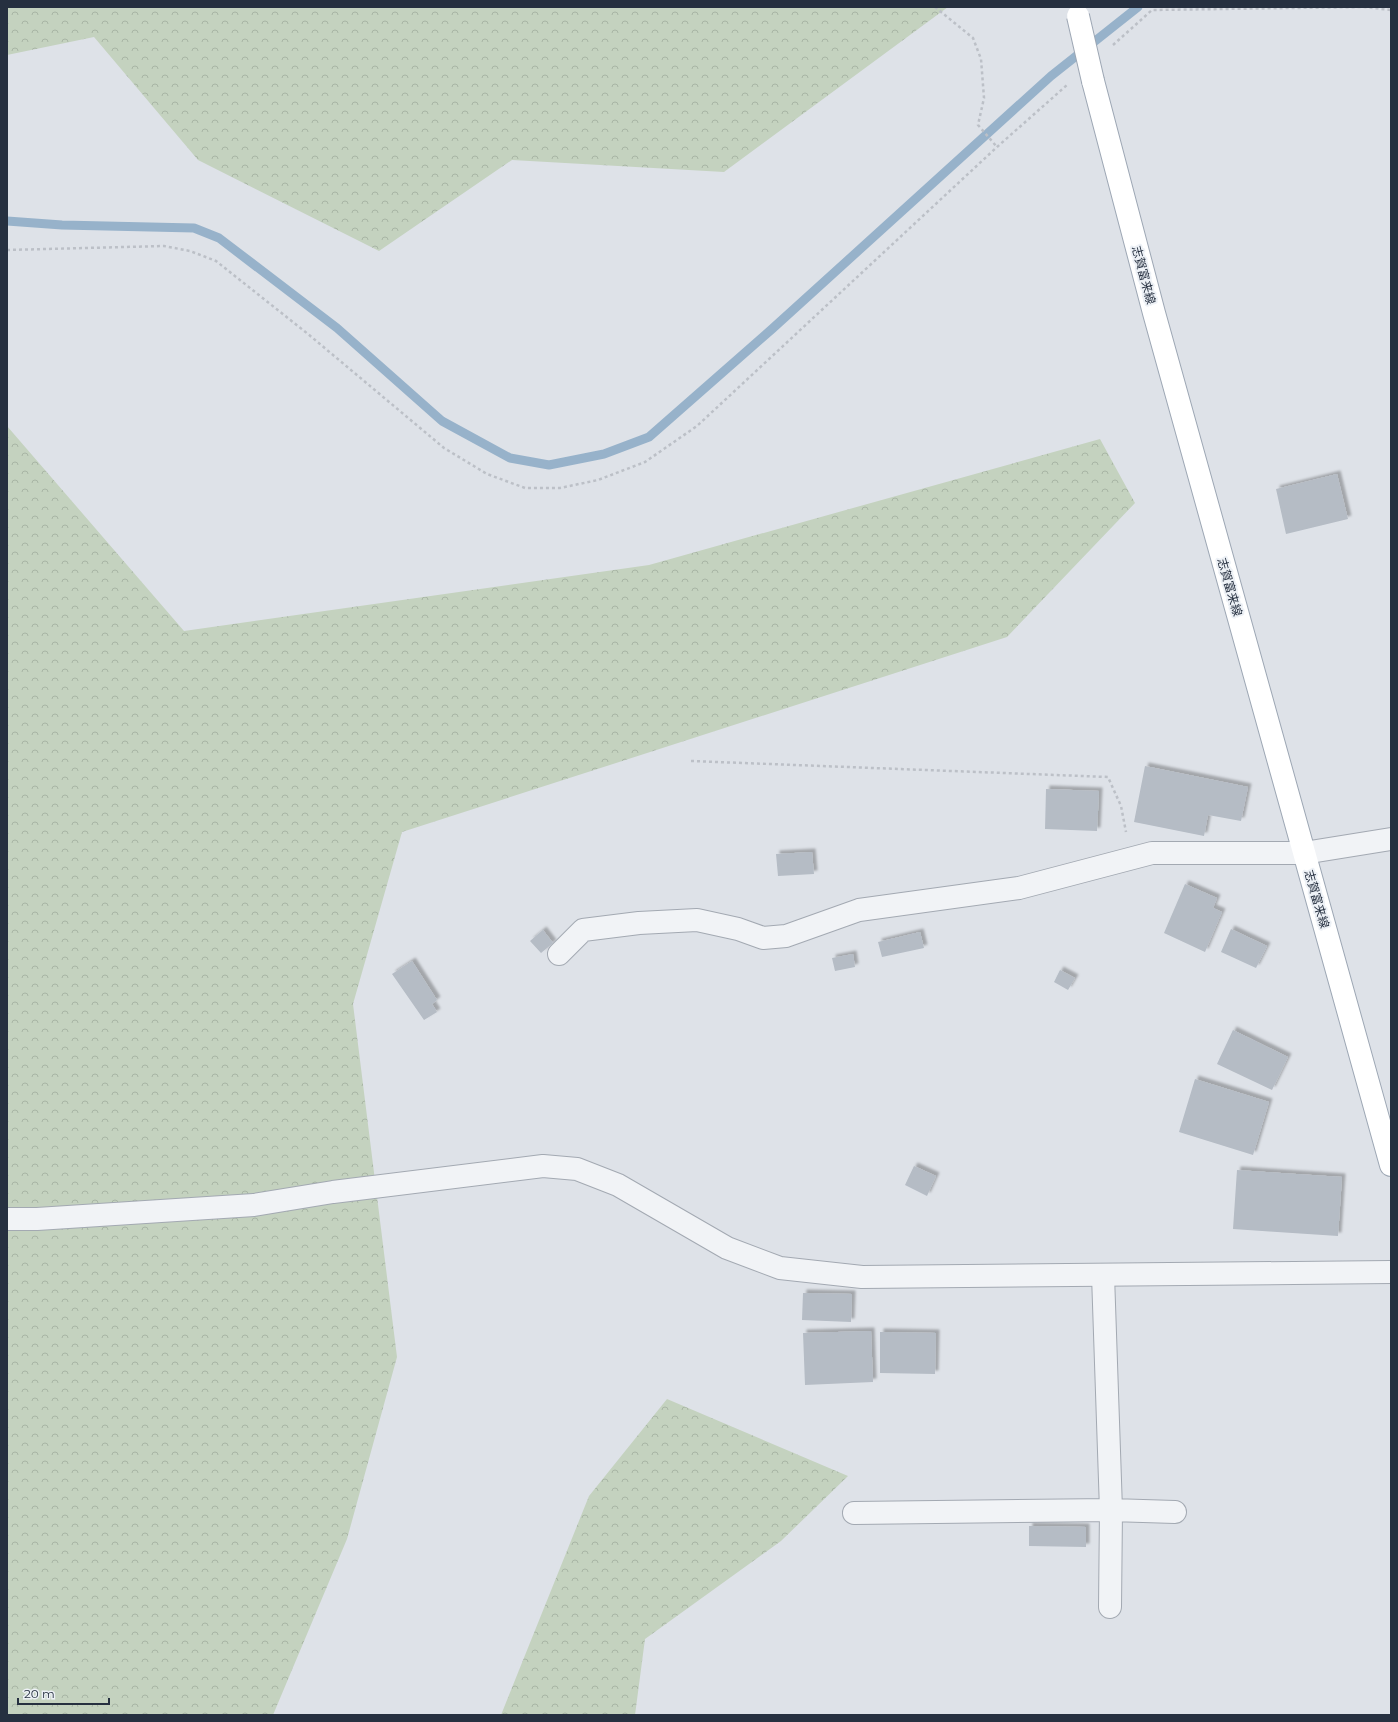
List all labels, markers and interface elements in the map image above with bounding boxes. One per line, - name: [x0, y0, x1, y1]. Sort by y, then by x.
- street label: 志賀富来線: [1129, 244, 1159, 306]
- street label: 志賀富来線: [1215, 556, 1245, 618]
- street label: 志賀富来線: [1302, 868, 1332, 930]
- scale bar: [18, 1680, 109, 1706]
- text: 20 m: [24, 1686, 55, 1701]

